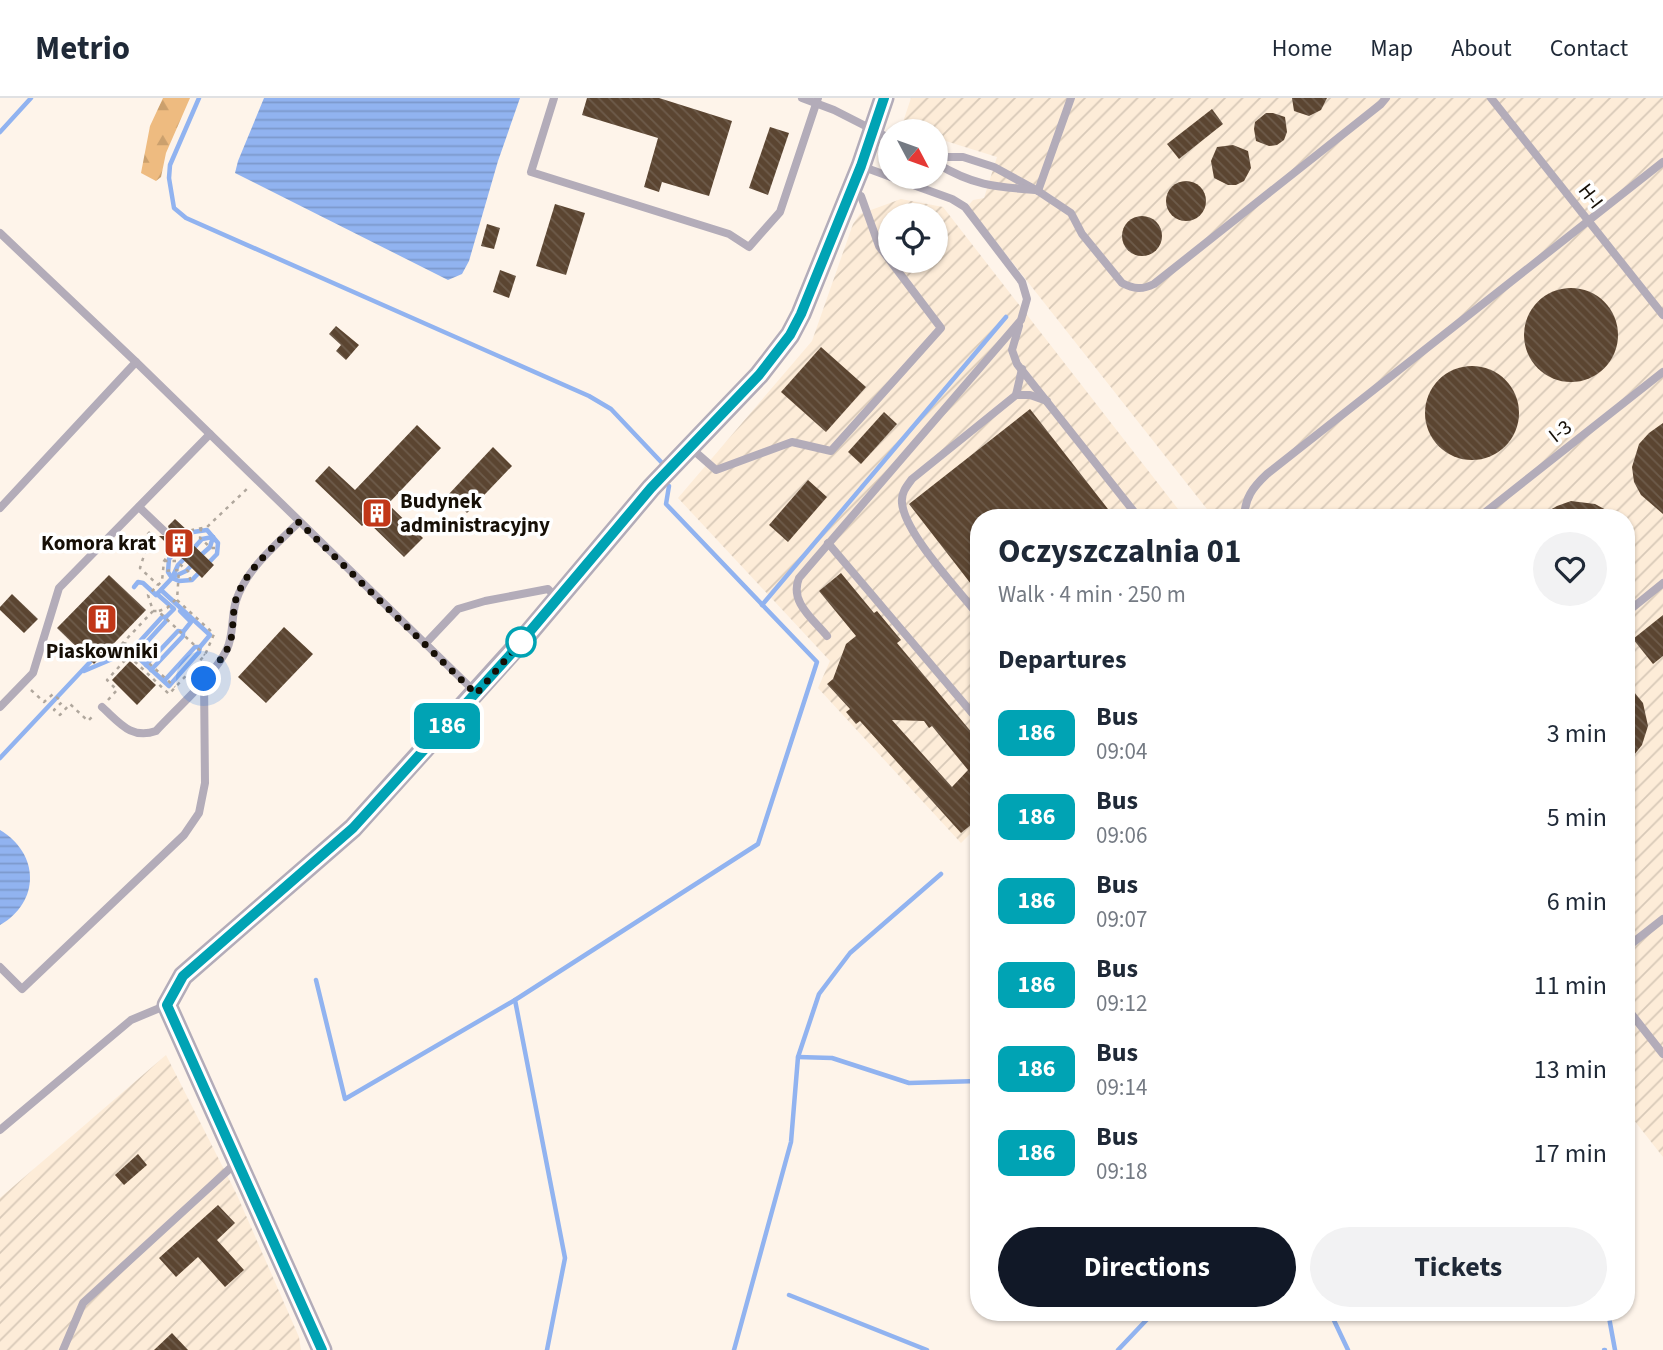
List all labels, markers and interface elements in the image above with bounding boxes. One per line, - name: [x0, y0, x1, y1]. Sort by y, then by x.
- text: Metrio: [35, 25, 130, 72]
- text: Home: [1272, 31, 1332, 66]
- text: Map: [1370, 31, 1413, 66]
- text: About: [1451, 31, 1512, 66]
- text: Contact: [1550, 31, 1628, 66]
- north arrow: [878, 119, 948, 189]
- map controls: [878, 119, 948, 273]
- street label: H-I: [1571, 177, 1611, 215]
- button: locate: [878, 203, 948, 273]
- street label: I-3: [1542, 412, 1578, 450]
- place label: Budynek administracyjny: [400, 486, 550, 540]
- building icon: Budynek administracyjny: [360, 496, 394, 530]
- building icon: Komora krat: [162, 526, 196, 560]
- place label: Komora krat: [41, 528, 156, 558]
- text: Oczyszczalnia 01: [998, 528, 1241, 575]
- button: heart: [1533, 532, 1607, 606]
- text: Walk · 4 min · 250 m: [998, 578, 1186, 611]
- building icon: Piaskowniki: [85, 602, 119, 636]
- unlabelled marker: [506, 627, 536, 657]
- place label: Piaskowniki: [46, 636, 158, 666]
- text: Departures: [998, 641, 1126, 678]
- your location: [186, 661, 221, 696]
- text: Bus: [1096, 698, 1138, 735]
- line badge: 186: [407, 703, 487, 749]
- text: 186: [428, 708, 466, 743]
- text: 186: [1017, 715, 1056, 750]
- text: 3 min: [1547, 715, 1607, 752]
- text: 09:04: [1096, 735, 1147, 768]
- text: Bus: [1096, 782, 1138, 819]
- text: 186: [1017, 799, 1056, 834]
- text: 5 min: [1547, 799, 1607, 836]
- text: 09:06: [1096, 819, 1147, 852]
- text: Bus: [1096, 866, 1138, 903]
- text: 186: [1017, 883, 1056, 918]
- text: 6 min: [1547, 883, 1607, 920]
- text: 09:07: [1096, 903, 1147, 936]
- text: Bus: [1096, 950, 1138, 987]
- text: 186: [1017, 967, 1056, 1002]
- text: 11 min: [1534, 967, 1607, 1004]
- text: 09:12: [1096, 987, 1147, 1020]
- text: Bus: [1096, 1034, 1138, 1071]
- text: 186: [1017, 1051, 1056, 1086]
- text: 13 min: [1534, 1051, 1607, 1088]
- text: 09:14: [1096, 1071, 1147, 1104]
- text: Bus: [1096, 1118, 1138, 1155]
- text: 186: [1017, 1135, 1056, 1170]
- text: 17 min: [1534, 1135, 1607, 1172]
- text: 09:18: [1096, 1155, 1147, 1188]
- button: Directions: [998, 1227, 1296, 1307]
- button: Tickets: [1310, 1227, 1607, 1307]

